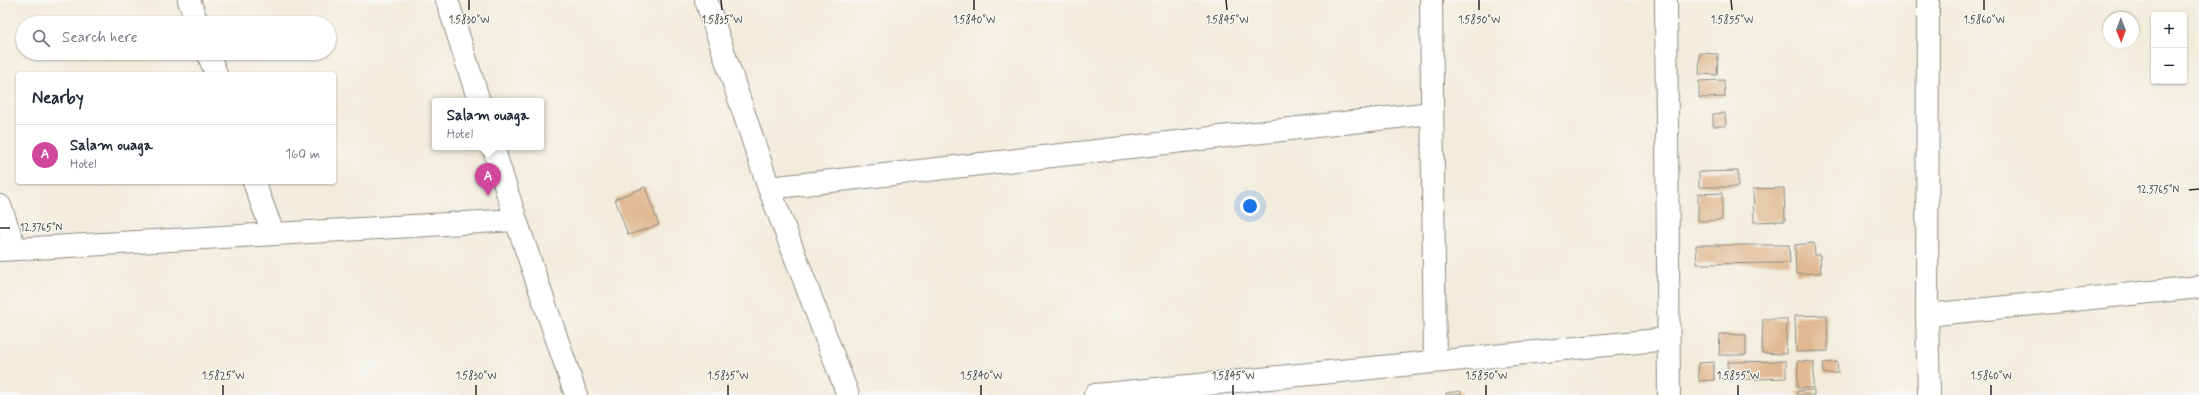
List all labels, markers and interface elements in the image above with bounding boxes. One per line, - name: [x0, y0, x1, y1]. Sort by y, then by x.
- north arrow: [2103, 12, 2139, 48]
- map controls: [2151, 12, 2187, 84]
- button: +: [2151, 12, 2187, 48]
- text: 1.5830°W: [449, 13, 489, 27]
- text: 1.5835°W: [702, 13, 742, 27]
- text: 1.5840°W: [953, 13, 995, 27]
- text: 1.5845°W: [1206, 13, 1248, 27]
- text: 1.5850°W: [1458, 13, 1500, 27]
- text: 1.5855°W: [1711, 13, 1753, 27]
- text: 1.5860°W: [1963, 13, 2005, 27]
- search box: [16, 16, 336, 60]
- icon: search: [30, 27, 52, 49]
- text: Search here: [62, 28, 138, 48]
- button: −: [2151, 48, 2187, 84]
- text: Nearby: [32, 87, 84, 109]
- popup: [432, 98, 544, 150]
- text: Salam ouaga: [447, 106, 529, 126]
- text: Hotel: [447, 126, 473, 143]
- text: Salam ouaga: [70, 136, 153, 156]
- text: A: [41, 146, 49, 163]
- text: 160 m: [285, 146, 320, 163]
- text: Hotel: [70, 156, 96, 173]
- pin: A: [475, 163, 501, 196]
- text: 12.3765°N: [2137, 183, 2180, 197]
- your location: [1240, 196, 1260, 216]
- text: 12.3765°N: [20, 221, 63, 235]
- text: 1.5825°W: [202, 369, 244, 383]
- text: 1.5830°W: [456, 369, 496, 383]
- text: 1.5835°W: [708, 369, 748, 383]
- text: 1.5840°W: [960, 369, 1002, 383]
- text: 1.5845°W: [1212, 369, 1254, 383]
- text: 1.5850°W: [1465, 369, 1507, 383]
- text: 1.5855°W: [1717, 369, 1759, 383]
- text: 1.5860°W: [1970, 369, 2012, 383]

